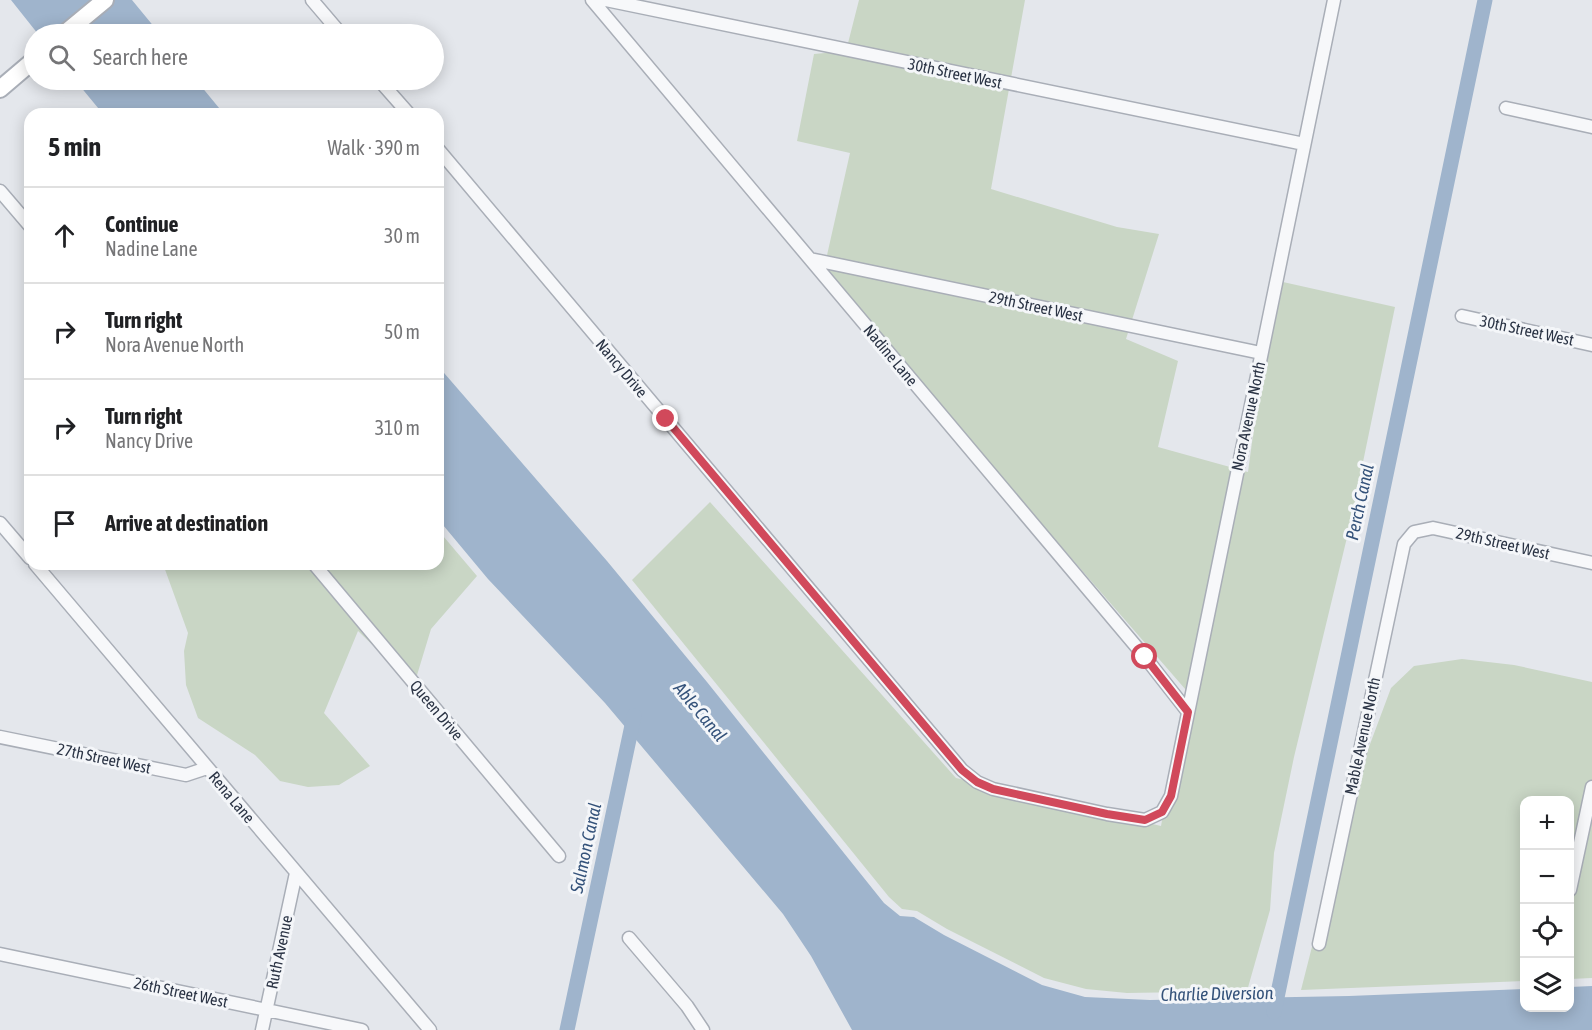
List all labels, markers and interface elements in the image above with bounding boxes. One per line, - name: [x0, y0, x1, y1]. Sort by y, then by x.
- search box: [24, 24, 444, 90]
- icon: search: [45, 41, 78, 74]
- text: Search here: [93, 44, 188, 70]
- street label: 30th Street West: [906, 54, 1004, 92]
- text: 5 min: [48, 132, 101, 162]
- text: Walk · 390 m: [328, 136, 420, 159]
- text: Continue: [105, 211, 179, 237]
- icon: ahead: [48, 219, 81, 252]
- text: 30 m: [384, 224, 420, 247]
- text: Nadine Lane: [105, 237, 198, 260]
- street label: 29th Street West: [987, 287, 1085, 325]
- text: Turn right: [105, 307, 182, 333]
- street label: 30th Street West: [1478, 311, 1576, 349]
- icon: right: [48, 315, 81, 348]
- text: 50 m: [384, 320, 420, 343]
- street label: Nadine Lane: [860, 321, 922, 389]
- text: Nora Avenue North: [105, 333, 244, 356]
- street label: Nancy Drive: [592, 335, 652, 401]
- street label: Nora Avenue North: [1228, 360, 1268, 472]
- text: Turn right: [105, 403, 182, 429]
- route end: [652, 405, 678, 431]
- icon: right: [48, 411, 81, 444]
- text: 310 m: [375, 416, 420, 439]
- text: Nancy Drive: [105, 429, 193, 452]
- water label: Perch Canal: [1341, 462, 1378, 542]
- icon: arrive: [48, 507, 81, 540]
- text: Arrive at destination: [105, 510, 268, 536]
- street label: 29th Street West: [1454, 523, 1552, 563]
- route start: [1131, 643, 1157, 669]
- street label: Queen Drive: [407, 676, 467, 744]
- street label: Mable Avenue North: [1341, 676, 1383, 796]
- water label: Able Canal: [669, 677, 731, 746]
- street label: 27th Street West: [55, 739, 153, 777]
- street label: Rena Lane: [205, 768, 259, 826]
- map controls: [1520, 796, 1574, 1012]
- button: +: [1520, 796, 1574, 850]
- water label: Salmon Canal: [566, 801, 605, 896]
- button: −: [1520, 850, 1574, 904]
- button: locate: [1520, 904, 1574, 958]
- street label: Ruth Avenue: [262, 914, 296, 990]
- button: layers: [1520, 958, 1574, 1012]
- street label: 26th Street West: [132, 973, 230, 1011]
- water label: Charlie Diversion: [1160, 982, 1274, 1005]

